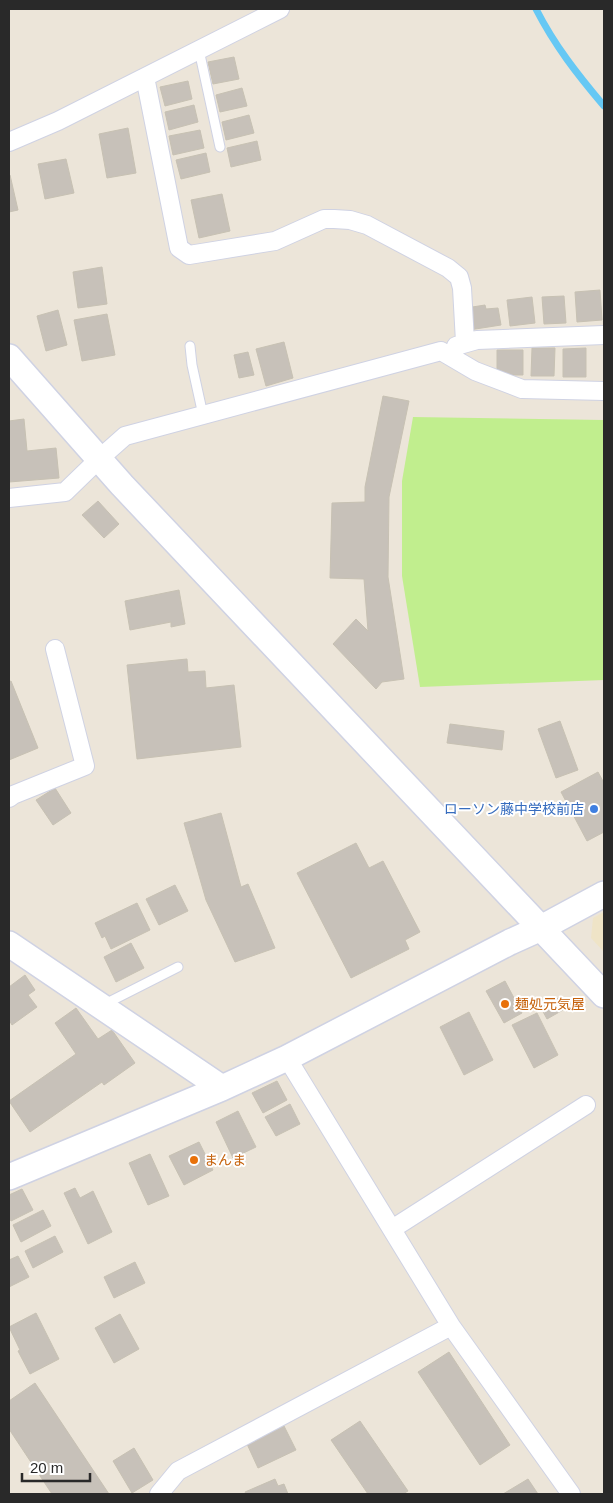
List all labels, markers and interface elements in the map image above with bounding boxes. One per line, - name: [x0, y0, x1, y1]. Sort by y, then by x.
- place label: ローソン藤中学校前店: [444, 801, 584, 817]
- marker: ローソン藤中学校前店: [588, 803, 600, 815]
- place label: 麺処元気屋: [515, 996, 585, 1012]
- marker: 麺処元気屋: [499, 998, 511, 1010]
- place label: まんま: [204, 1152, 246, 1168]
- marker: まんま: [188, 1154, 200, 1166]
- scale bar: [22, 1450, 90, 1482]
- text: 20 m: [30, 1459, 63, 1476]

